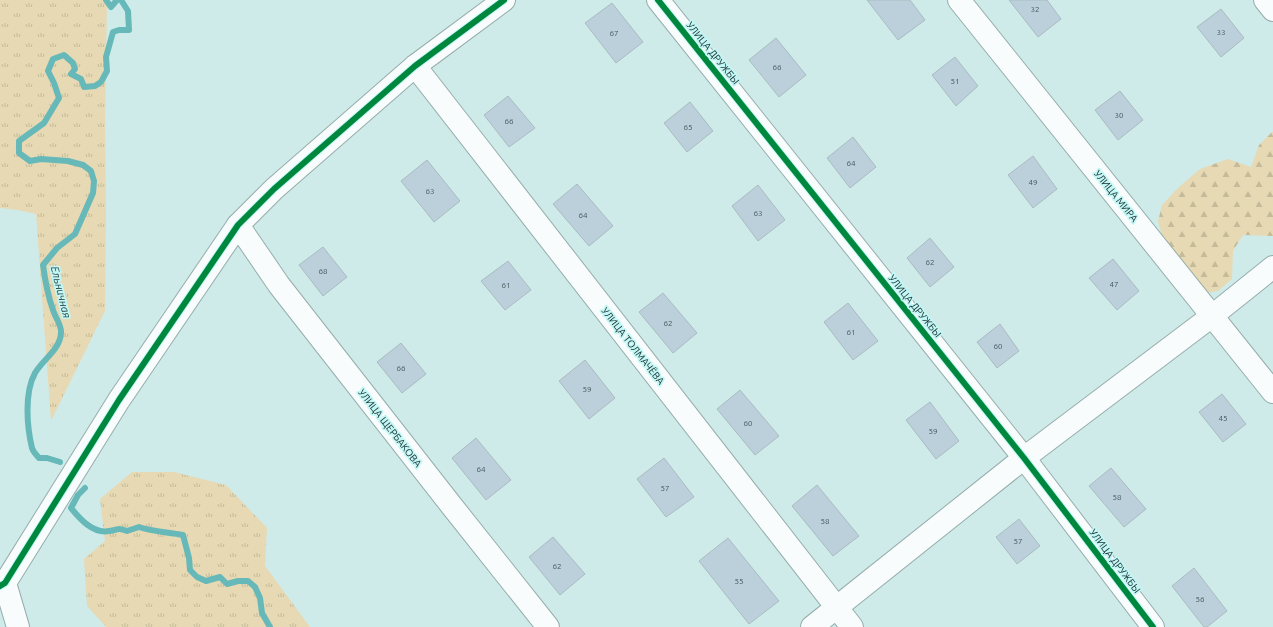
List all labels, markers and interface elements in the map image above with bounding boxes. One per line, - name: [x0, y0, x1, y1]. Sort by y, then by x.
- house number: 32: [1030, 5, 1040, 14]
- street label: УЛИЦА ДРУЖБЫ: [684, 20, 742, 86]
- house number: 33: [1216, 28, 1226, 37]
- house number: 67: [609, 29, 619, 38]
- house number: 66: [772, 63, 782, 72]
- house number: 51: [950, 77, 960, 86]
- house number: 30: [1114, 111, 1124, 120]
- house number: 66: [504, 117, 514, 126]
- house number: 65: [683, 123, 693, 132]
- house number: 64: [846, 159, 856, 168]
- street label: УЛИЦА МИРА: [1092, 168, 1140, 224]
- house number: 49: [1028, 178, 1038, 187]
- house number: 63: [425, 187, 435, 196]
- house number: 63: [753, 209, 763, 218]
- house number: 64: [578, 211, 588, 220]
- house number: 62: [925, 258, 935, 267]
- water label: Ельничная: [49, 265, 73, 319]
- house number: 68: [318, 267, 328, 276]
- street label: УЛИЦА ДРУЖБЫ: [886, 273, 944, 339]
- house number: 47: [1109, 280, 1119, 289]
- house number: 61: [501, 281, 511, 290]
- street label: УЛИЦА ТОЛМАЧЁВА: [600, 305, 667, 387]
- house number: 62: [663, 319, 673, 328]
- house number: 61: [846, 328, 856, 337]
- house number: 60: [993, 342, 1003, 351]
- house number: 66: [396, 364, 406, 373]
- house number: 59: [582, 385, 592, 394]
- street label: УЛИЦА ЩЕРБАКОВА: [356, 387, 424, 470]
- house number: 45: [1218, 414, 1228, 423]
- house number: 60: [743, 419, 753, 428]
- house number: 59: [928, 427, 938, 436]
- house number: 64: [476, 465, 486, 474]
- house number: 57: [660, 484, 670, 493]
- house number: 58: [1112, 493, 1122, 502]
- house number: 58: [820, 517, 830, 526]
- street label: УЛИЦА ДРУЖБЫ: [1087, 527, 1143, 595]
- house number: 57: [1013, 537, 1023, 546]
- house number: 62: [552, 562, 562, 571]
- house number: 55: [734, 577, 744, 586]
- house number: 56: [1195, 595, 1205, 604]

